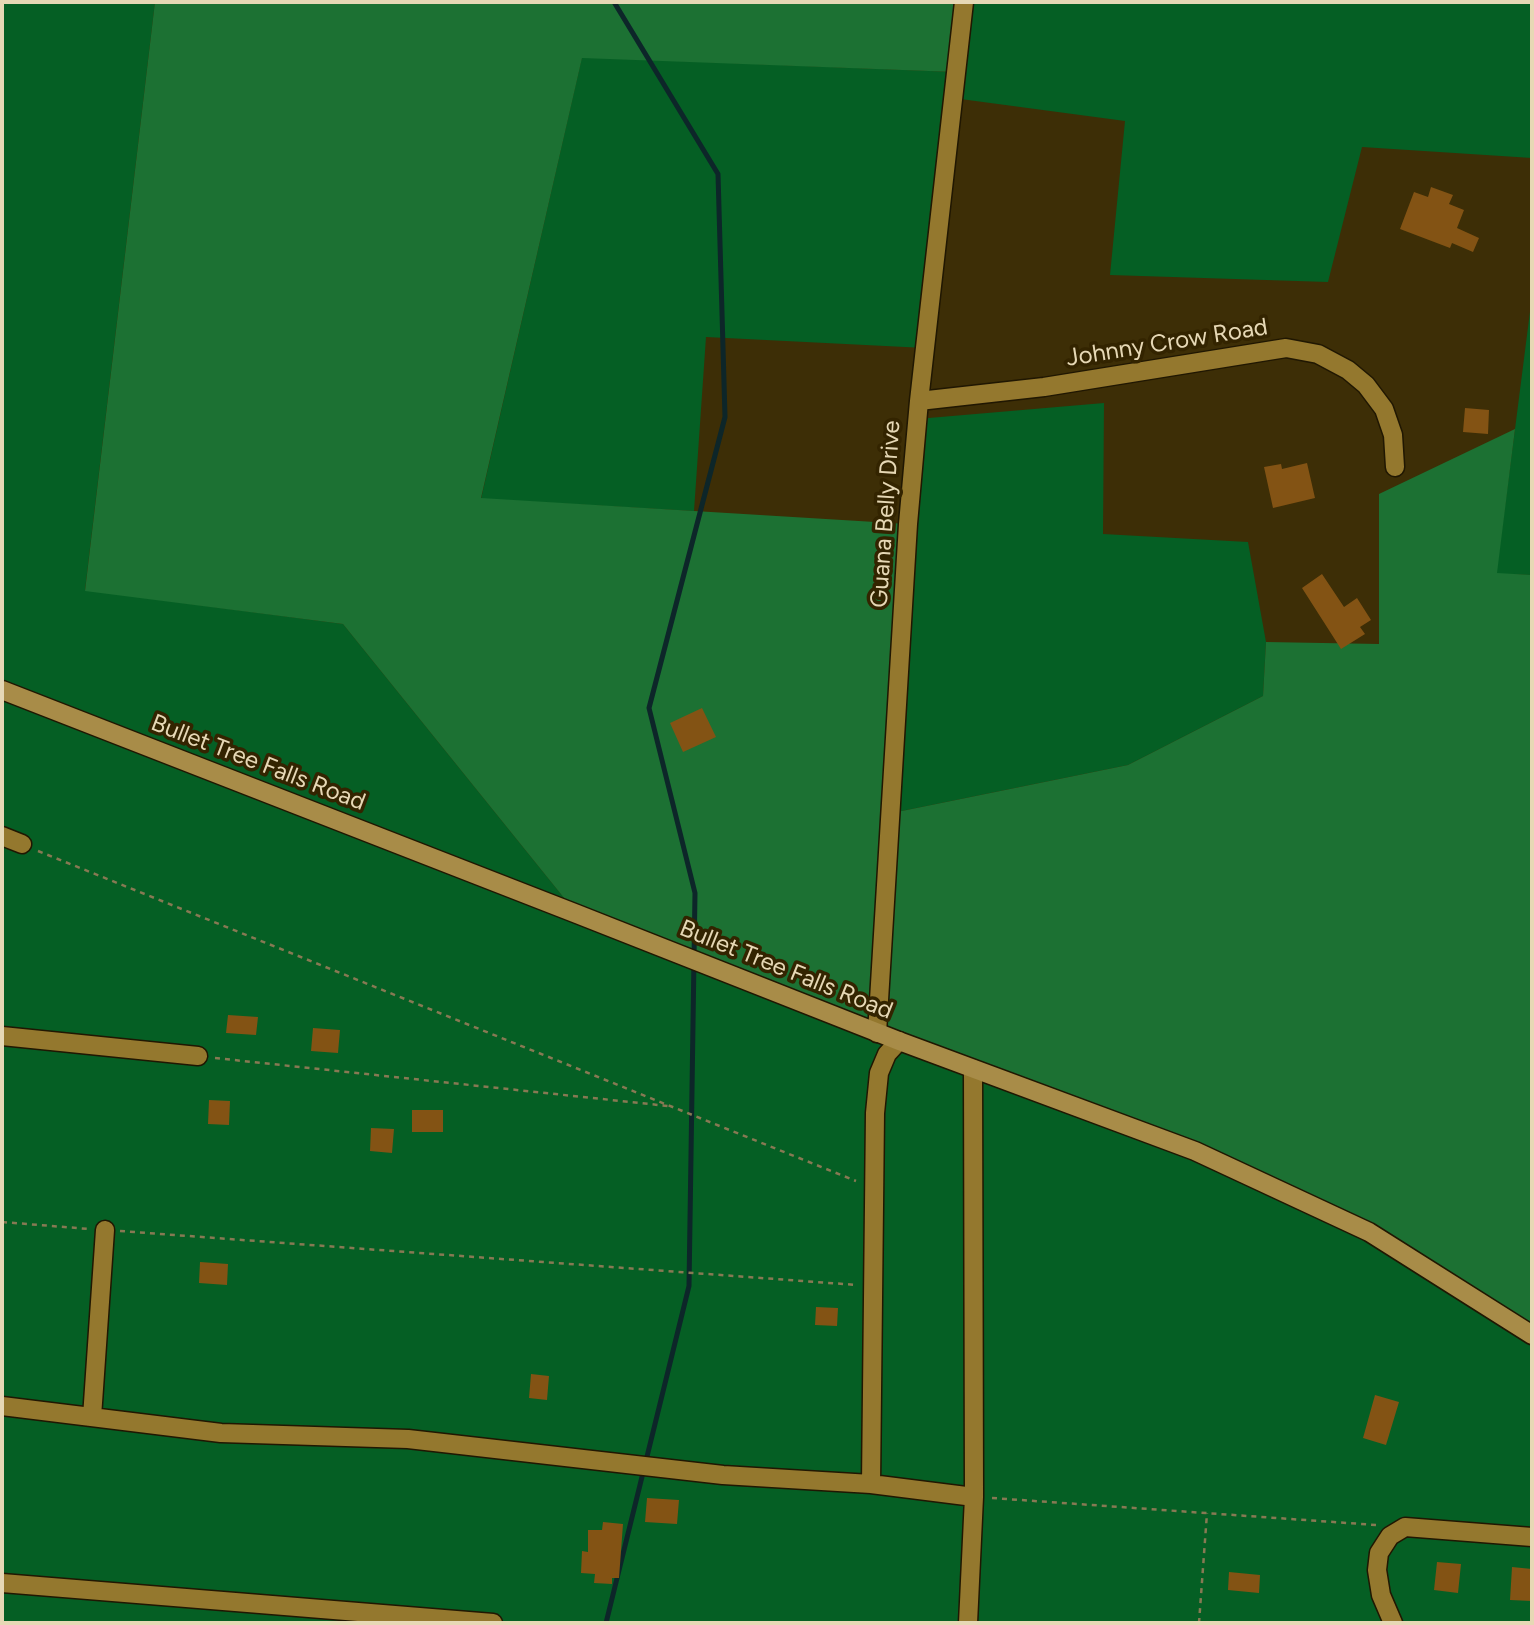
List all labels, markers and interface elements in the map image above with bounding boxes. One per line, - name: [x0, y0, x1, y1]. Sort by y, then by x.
- street label: Johnny Crow Road: [1064, 313, 1270, 373]
- street label: Guana Belly Drive: [865, 419, 907, 609]
- street label: Bullet Tree Falls Road: [147, 709, 369, 817]
- street label: Bullet Tree Falls Road: [675, 914, 897, 1026]

